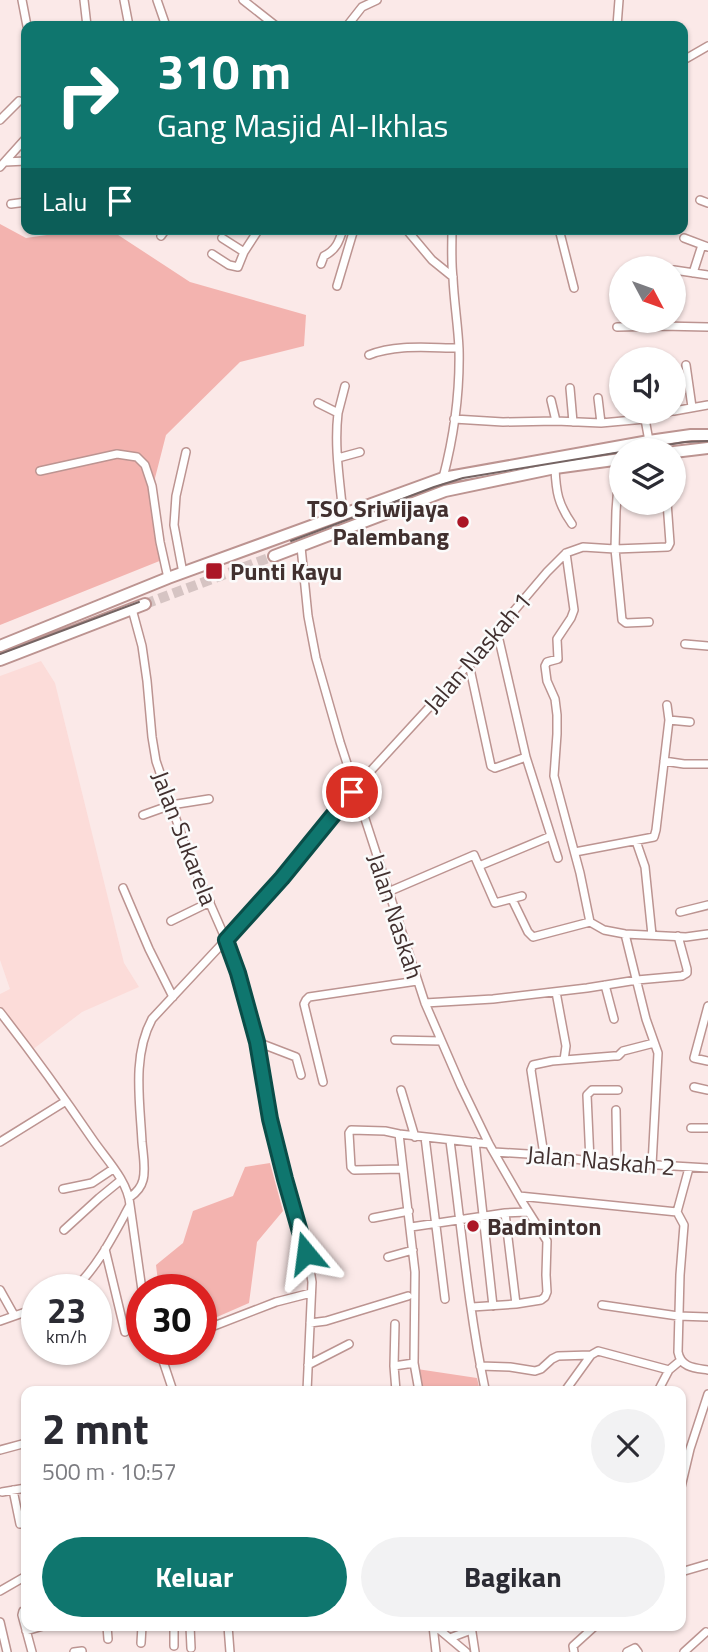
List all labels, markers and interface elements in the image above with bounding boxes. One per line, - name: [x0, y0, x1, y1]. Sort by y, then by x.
- text: 310 m: [157, 33, 291, 108]
- icon: right: [42, 49, 133, 140]
- text: Gang Masjid Al-Ikhlas: [157, 101, 448, 149]
- text: Lalu: [42, 182, 87, 221]
- icon: arrive: [101, 182, 139, 220]
- north arrow: [609, 256, 686, 332]
- map controls: [609, 256, 686, 515]
- button: sound: [609, 347, 686, 424]
- button: layers: [609, 438, 686, 515]
- place label: TSO Sriwijaya Palembang: [307, 490, 449, 554]
- marker: TSO Sriwijaya Palembang: [455, 514, 471, 530]
- place label: Punti Kayu: [230, 553, 342, 589]
- marker: Punti Kayu: [204, 561, 224, 581]
- street label: Jalan Naskah 1: [414, 584, 540, 720]
- pin: [322, 762, 382, 822]
- street label: Jalan Sukarela: [143, 765, 227, 911]
- icon: arrive: [333, 773, 371, 811]
- street label: Jalan Naskah: [359, 848, 433, 984]
- street label: Jalan Naskah 2: [525, 1136, 677, 1184]
- place label: Badminton: [487, 1208, 601, 1244]
- position arrow: [269, 1216, 343, 1290]
- marker: Badminton: [465, 1218, 481, 1234]
- speed limit sign: 30: [126, 1274, 217, 1365]
- text: 23: [47, 1283, 86, 1337]
- text: km/h: [46, 1323, 87, 1350]
- text: 2 mnt: [42, 1396, 149, 1460]
- button: close: [591, 1409, 665, 1483]
- text: 500 m · 10:57: [42, 1454, 177, 1489]
- button: Keluar: [42, 1537, 347, 1617]
- button: Bagikan: [361, 1537, 665, 1617]

